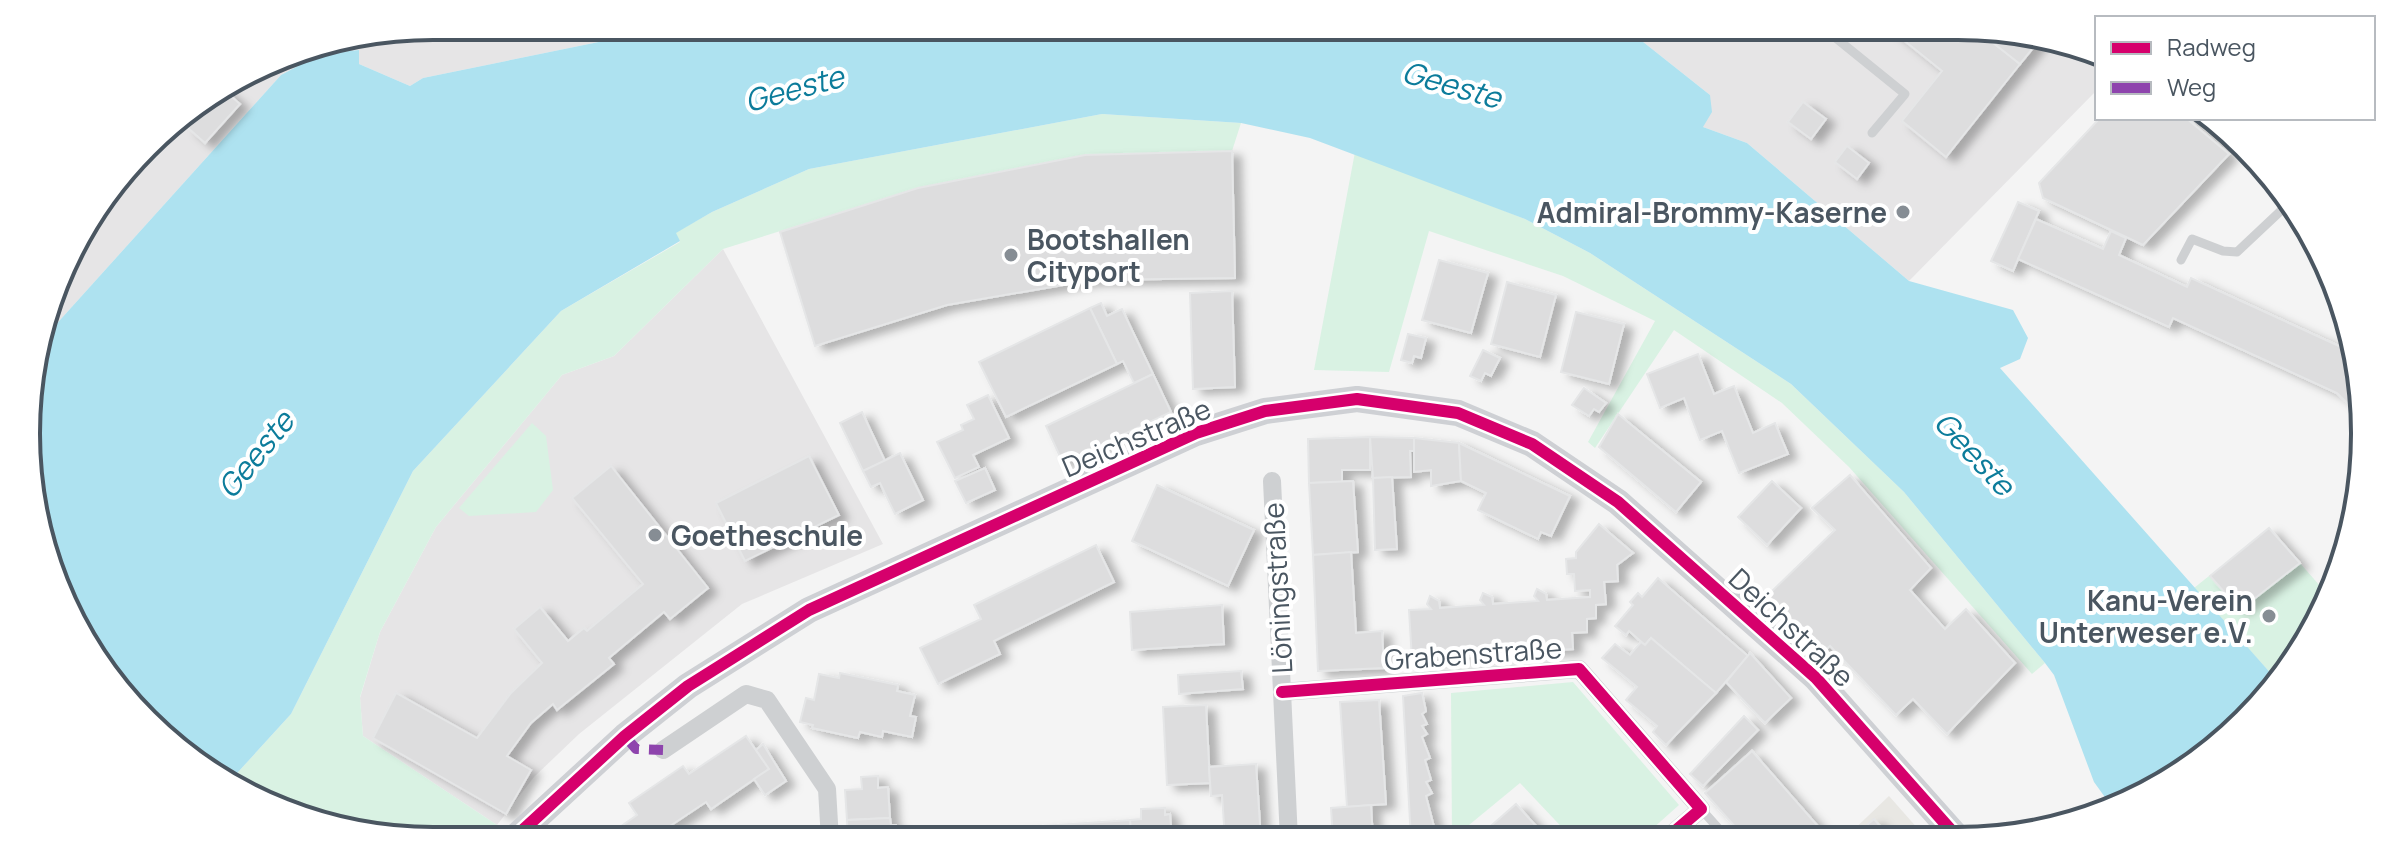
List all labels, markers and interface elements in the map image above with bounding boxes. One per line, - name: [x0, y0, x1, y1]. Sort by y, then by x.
- legend: [2095, 16, 2375, 120]
- text: Radweg: [2167, 30, 2256, 63]
- water label: Geeste: [1398, 50, 1508, 118]
- water label: Geeste: [740, 55, 849, 121]
- text: Weg: [2167, 70, 2216, 103]
- place label: Admiral-Brommy-Kaserne: [1537, 193, 1887, 231]
- marker: Admiral-Brommy-Kaserne: [1894, 203, 1912, 221]
- place label: Bootshallen Cityport: [1027, 220, 1190, 290]
- marker: Bootshallen Cityport: [1002, 246, 1020, 264]
- street label: Deichstraße: [1056, 389, 1216, 485]
- water label: Geeste: [207, 401, 304, 506]
- water label: Geeste: [1926, 402, 2025, 505]
- street label: Löningstraße: [1254, 501, 1300, 675]
- place label: Goetheschule: [671, 516, 863, 554]
- marker: Goetheschule: [646, 526, 664, 544]
- street label: Deichstraße: [1721, 559, 1863, 695]
- place label: Kanu-Verein Unterweser e.V.: [2039, 581, 2253, 651]
- marker: Kanu-Verein Unterweser e.V.: [2260, 607, 2278, 625]
- street label: Grabenstraße: [1383, 628, 1563, 678]

